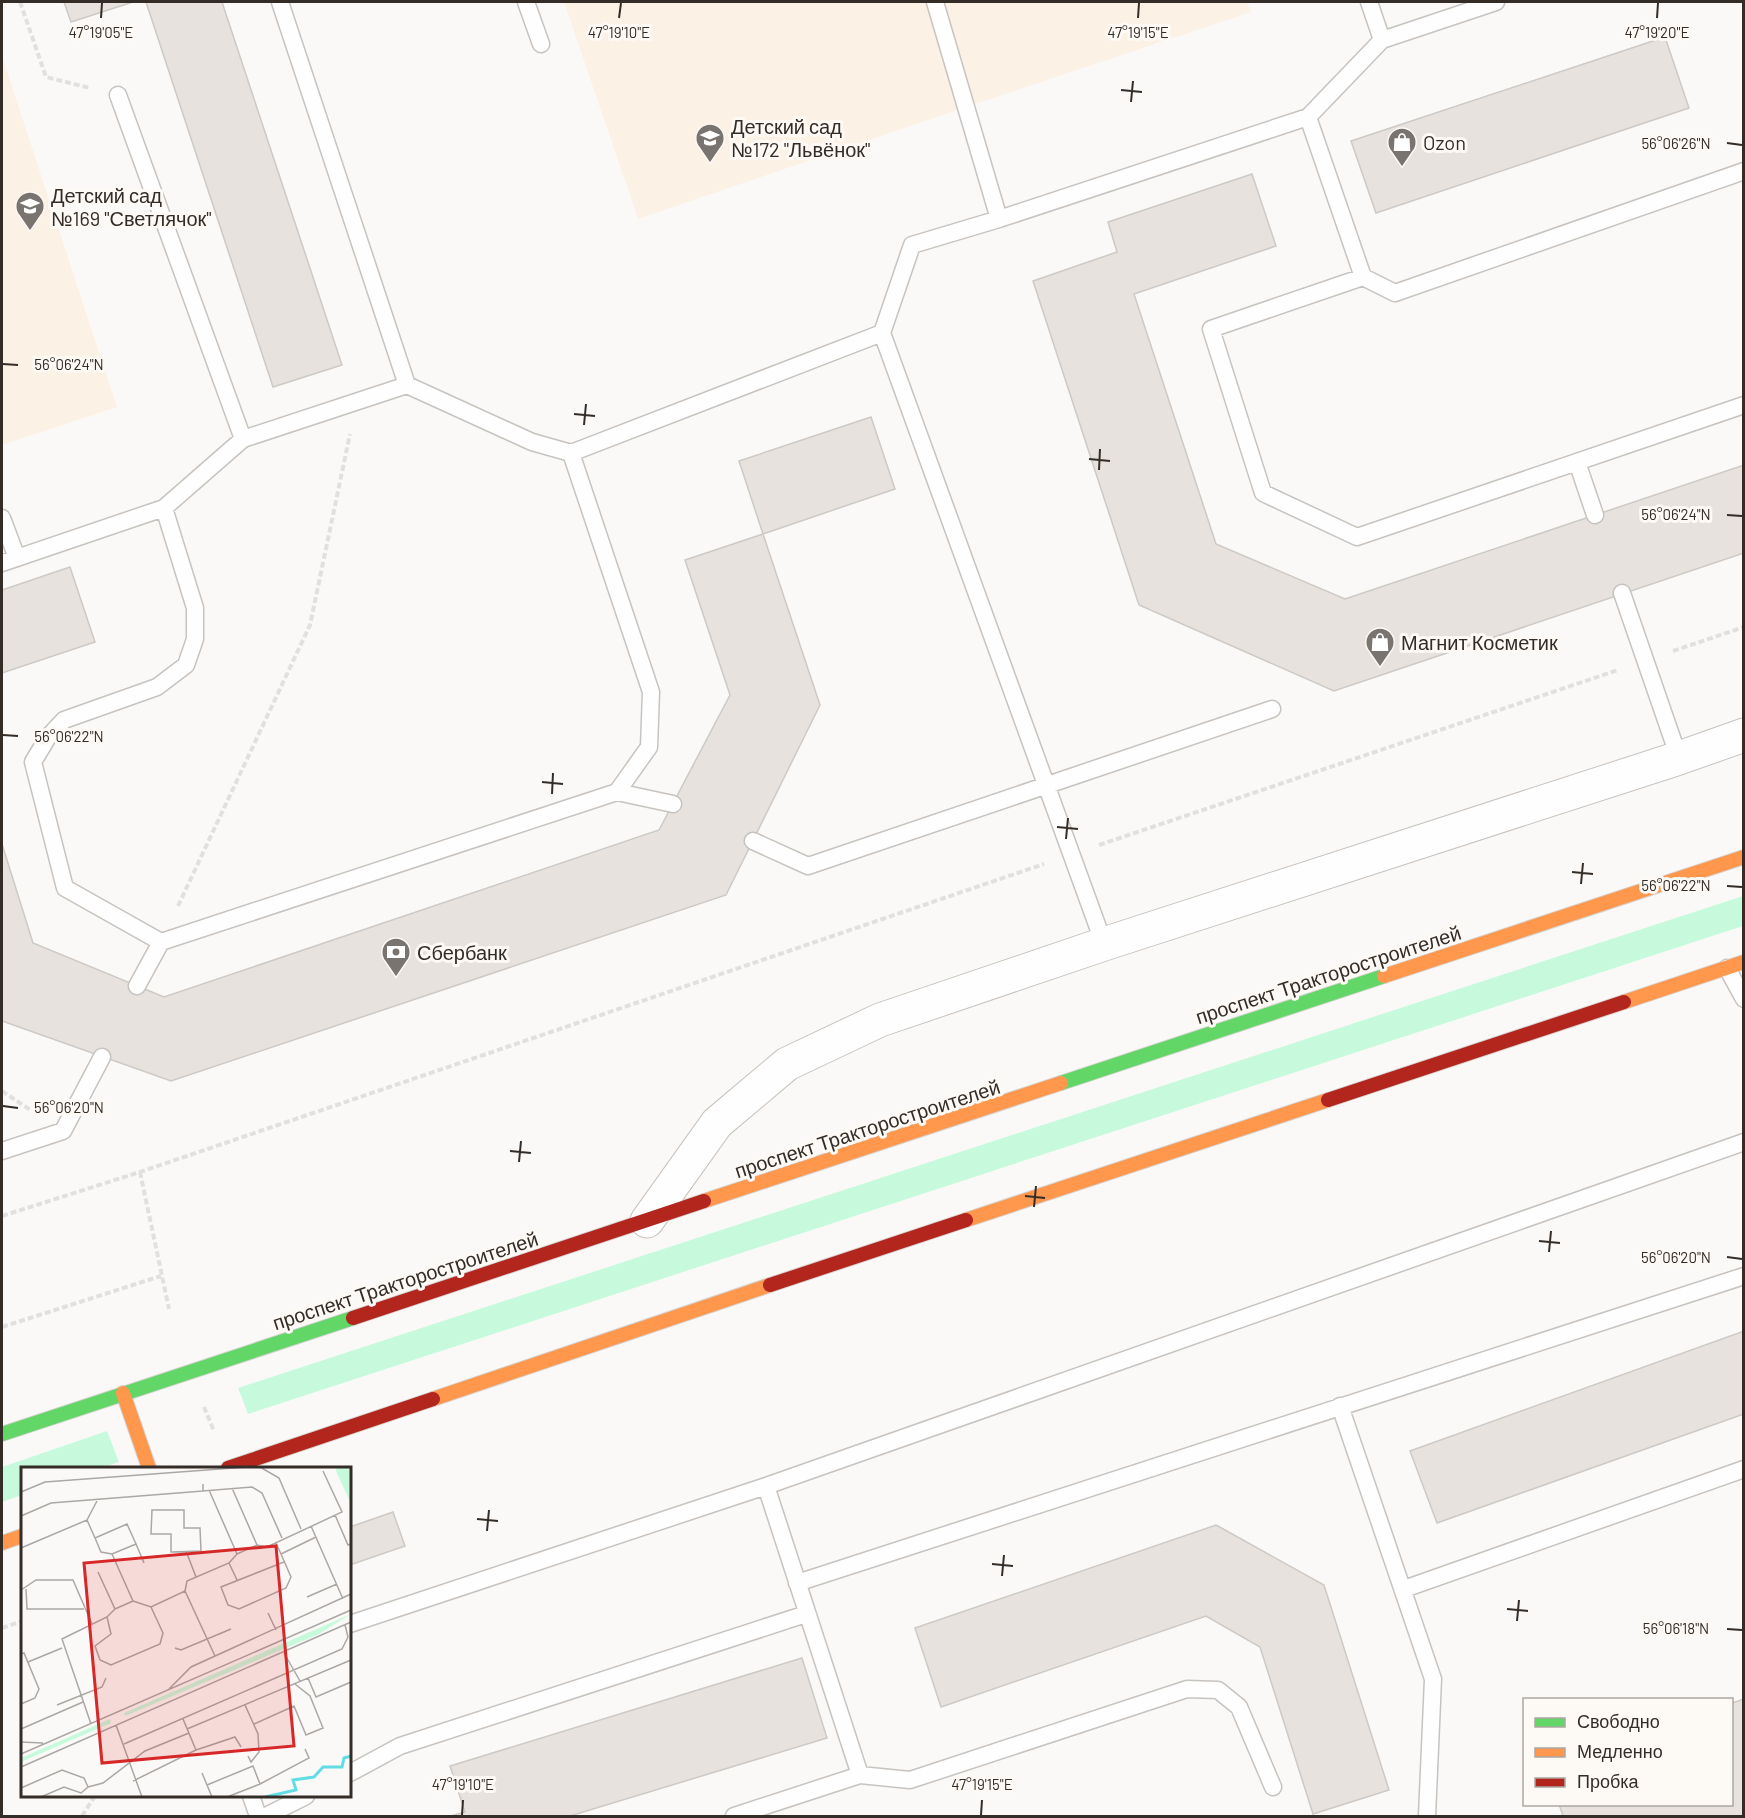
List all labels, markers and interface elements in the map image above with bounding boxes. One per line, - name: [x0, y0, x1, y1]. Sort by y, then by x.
- text: 47°19'05"E: [69, 23, 133, 41]
- text: 47°19'10"E: [588, 23, 650, 41]
- text: 47°19'15"E: [1107, 23, 1169, 41]
- text: 47°19'20"E: [1624, 23, 1690, 41]
- place label: Детский сад №172 "Львёнок": [731, 114, 870, 161]
- school or university icon: Детский сад №172 "Львёнок": [694, 122, 726, 164]
- shop icon: Ozon: [1386, 126, 1418, 168]
- place label: Ozon: [1423, 130, 1466, 154]
- text: 56°06'26"N: [1641, 134, 1711, 152]
- place label: Детский сад №169 "Светлячок": [51, 183, 212, 230]
- school or university icon: Детский сад №169 "Светлячок": [14, 190, 46, 232]
- text: 56°06'24"N: [34, 355, 104, 373]
- text: 56°06'24"N: [1641, 505, 1711, 523]
- shop icon: Магнит Косметик: [1364, 626, 1396, 668]
- place label: Магнит Косметик: [1401, 630, 1558, 654]
- text: 56°06'22"N: [34, 727, 104, 745]
- text: 56°06'22"N: [1641, 876, 1711, 894]
- street label: проспект Тракторостроителей: [1192, 920, 1464, 1028]
- bank icon: Сбербанк: [380, 936, 412, 978]
- place label: Сбербанк: [417, 940, 507, 964]
- street label: проспект Тракторостроителей: [731, 1074, 1003, 1182]
- text: 56°06'20"N: [34, 1098, 104, 1116]
- street label: проспект Тракторостроителей: [269, 1226, 541, 1334]
- text: 56°06'20"N: [1641, 1248, 1711, 1266]
- inset map: [21, 1467, 351, 1797]
- text: 56°06'18"N: [1643, 1619, 1709, 1637]
- legend: [1523, 1698, 1733, 1806]
- text: Свободно: [1577, 1710, 1660, 1732]
- text: Медленно: [1577, 1740, 1663, 1762]
- text: Пробка: [1577, 1770, 1640, 1792]
- text: 47°19'10"E: [432, 1775, 494, 1793]
- text: 47°19'15"E: [951, 1775, 1013, 1793]

